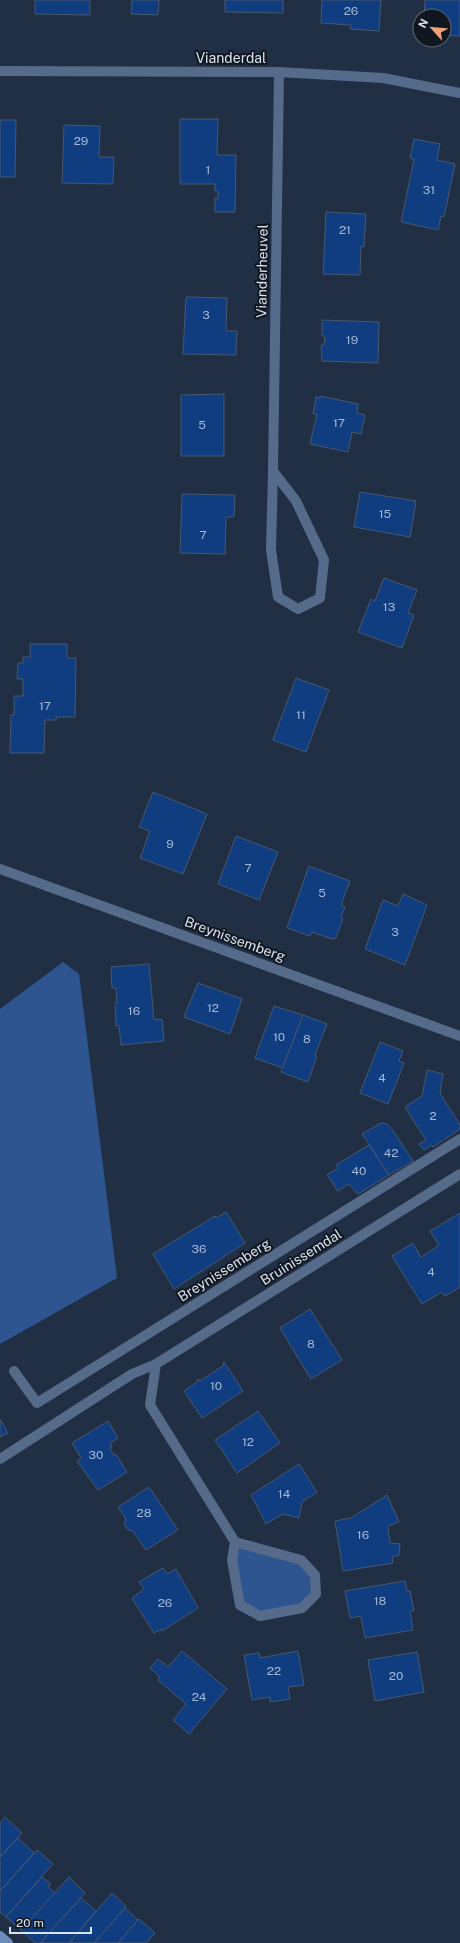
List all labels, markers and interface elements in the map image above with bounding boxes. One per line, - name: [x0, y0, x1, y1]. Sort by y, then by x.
- house number: 26: [344, 4, 358, 18]
- north arrow: [412, 8, 452, 48]
- text: N: [416, 17, 430, 30]
- street label: Vianderdal: [196, 50, 266, 66]
- house number: 29: [74, 134, 88, 148]
- house number: 1: [206, 163, 210, 177]
- house number: 31: [423, 183, 435, 197]
- house number: 21: [339, 223, 351, 237]
- street label: Vianderheuvel: [253, 224, 271, 318]
- house number: 3: [202, 308, 210, 322]
- house number: 19: [346, 333, 358, 347]
- house number: 17: [333, 416, 345, 430]
- house number: 5: [198, 418, 206, 432]
- house number: 15: [379, 507, 392, 521]
- house number: 7: [199, 528, 207, 542]
- house number: 13: [383, 600, 395, 614]
- house number: 17: [39, 699, 51, 713]
- house number: 11: [296, 708, 306, 722]
- house number: 9: [166, 837, 174, 851]
- house number: 7: [244, 861, 252, 875]
- house number: 5: [318, 886, 326, 900]
- street label: Breynissemberg: [182, 913, 288, 965]
- house number: 3: [391, 925, 399, 939]
- house number: 12: [207, 1001, 219, 1015]
- house number: 16: [128, 1004, 140, 1018]
- house number: 10: [273, 1030, 285, 1044]
- house number: 8: [303, 1032, 311, 1046]
- house number: 4: [378, 1071, 386, 1085]
- house number: 2: [429, 1109, 437, 1123]
- house number: 42: [384, 1146, 398, 1160]
- house number: 40: [352, 1164, 366, 1178]
- street label: Bruinissemdal: [257, 1226, 345, 1288]
- street label: Breynissemberg: [175, 1235, 273, 1305]
- house number: 36: [192, 1242, 206, 1256]
- house number: 4: [427, 1265, 435, 1279]
- house number: 8: [307, 1337, 315, 1351]
- house number: 10: [210, 1379, 222, 1393]
- house number: 12: [242, 1435, 254, 1449]
- house number: 30: [89, 1448, 103, 1462]
- house number: 14: [278, 1487, 291, 1501]
- house number: 28: [137, 1506, 152, 1520]
- house number: 16: [357, 1528, 369, 1542]
- house number: 18: [374, 1594, 387, 1608]
- house number: 26: [158, 1596, 172, 1610]
- house number: 22: [267, 1664, 281, 1678]
- house number: 20: [389, 1669, 403, 1683]
- house number: 24: [192, 1690, 207, 1704]
- scale bar: [10, 1909, 91, 1935]
- text: 20 m: [16, 1916, 44, 1930]

